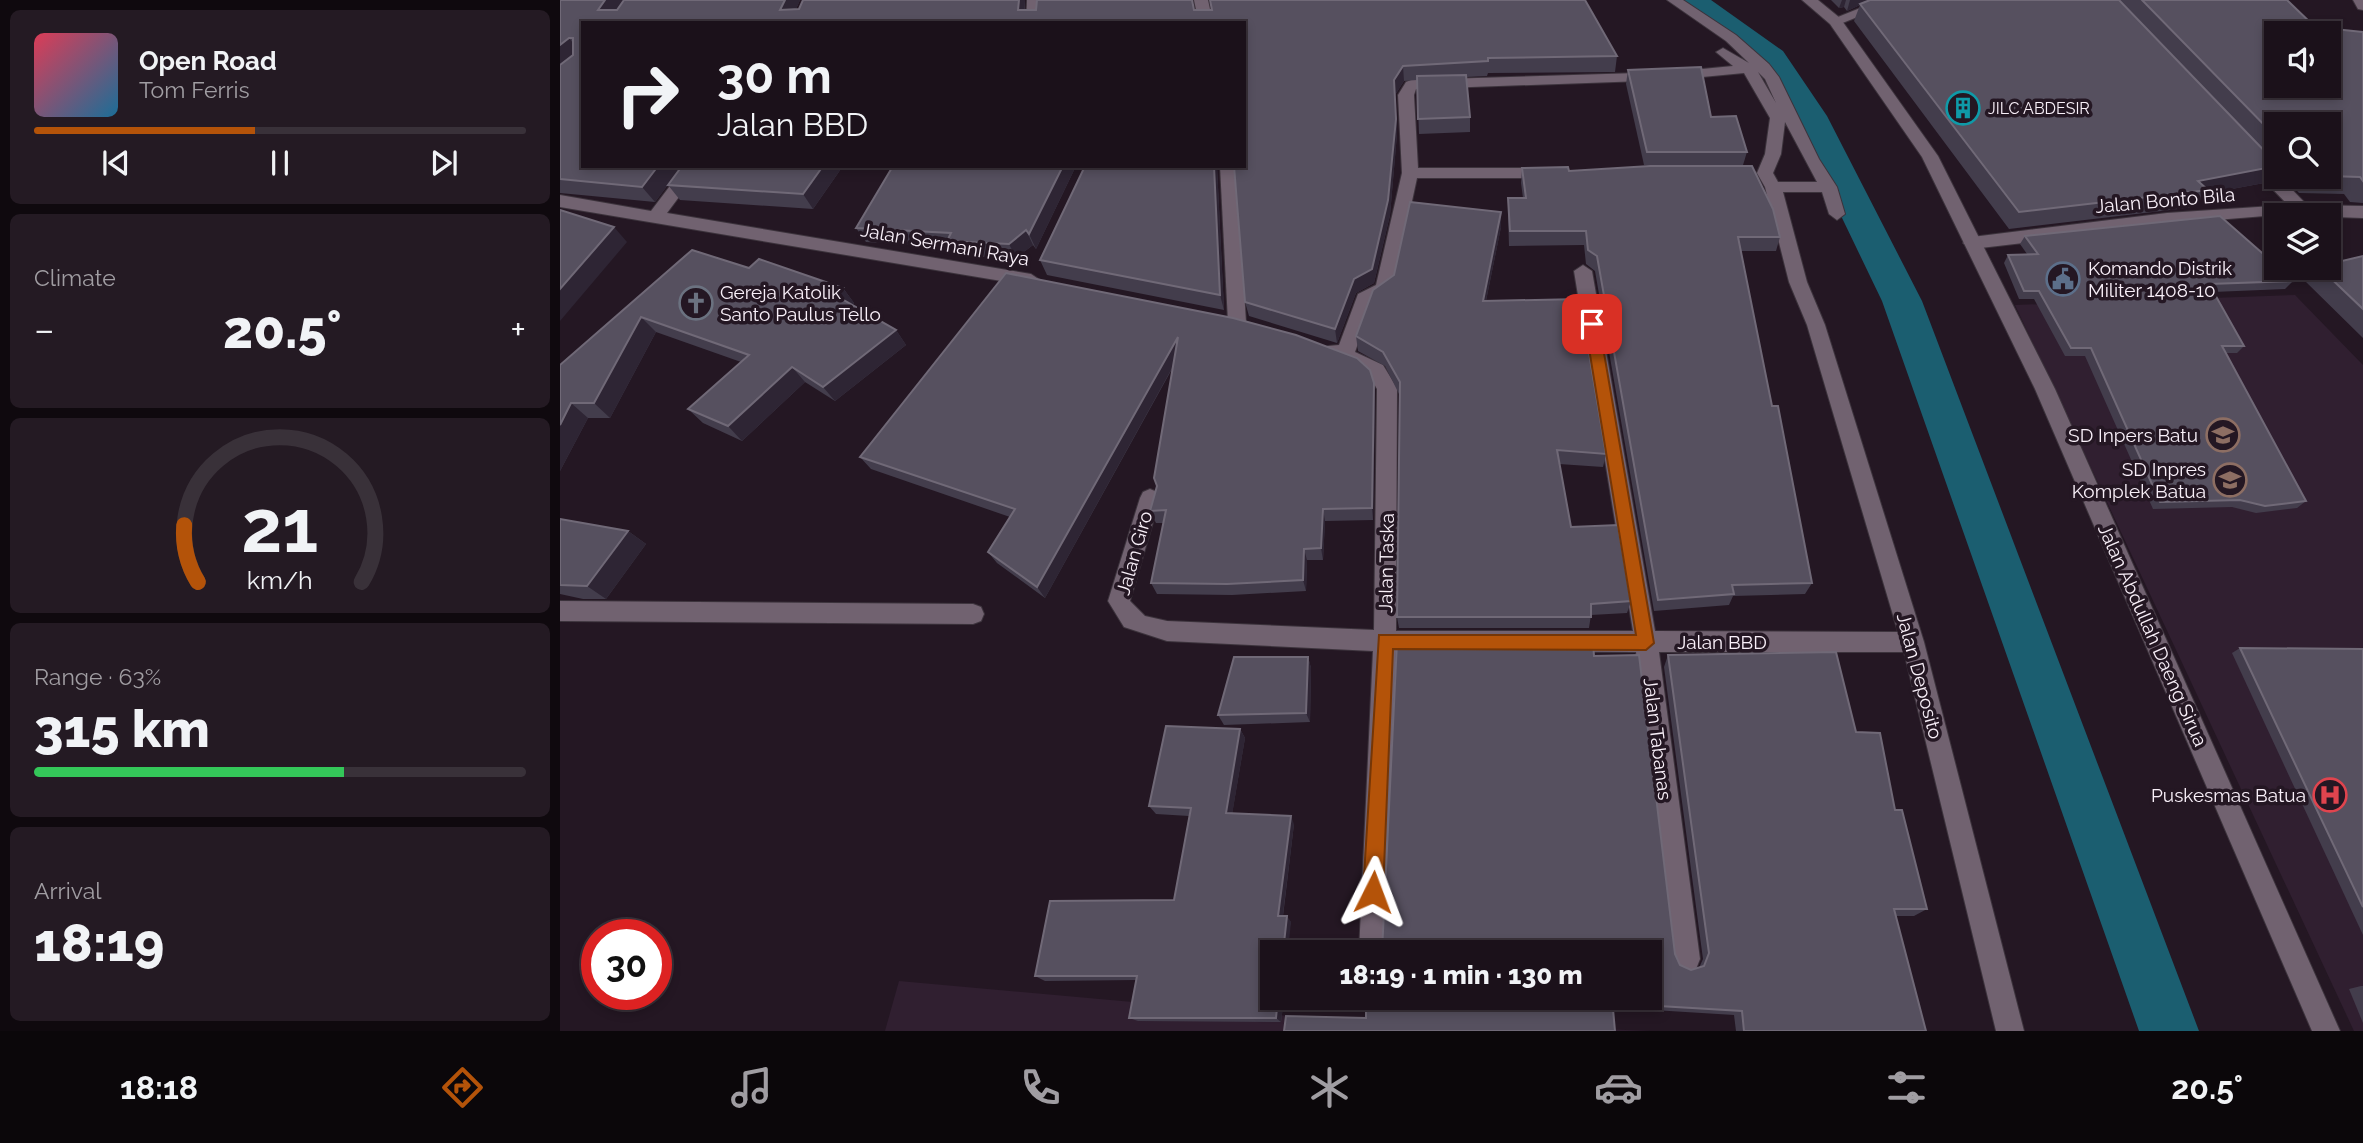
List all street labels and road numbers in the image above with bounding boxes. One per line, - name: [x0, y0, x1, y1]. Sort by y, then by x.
- street label: Jalan Bonto Bila: [2094, 183, 2236, 217]
- street label: Jalan Sermani Raya: [859, 218, 1031, 270]
- street label: Jalan Giro: [1112, 509, 1156, 597]
- street label: Jalan Taska: [1374, 513, 1398, 613]
- street label: Jalan Abdullah Daeng Sirua: [2094, 520, 2212, 750]
- street label: Jalan Deposito: [1893, 611, 1947, 741]
- street label: Jalan BBD: [1677, 631, 1767, 653]
- street label: Jalan Tabanas: [1640, 677, 1676, 801]

